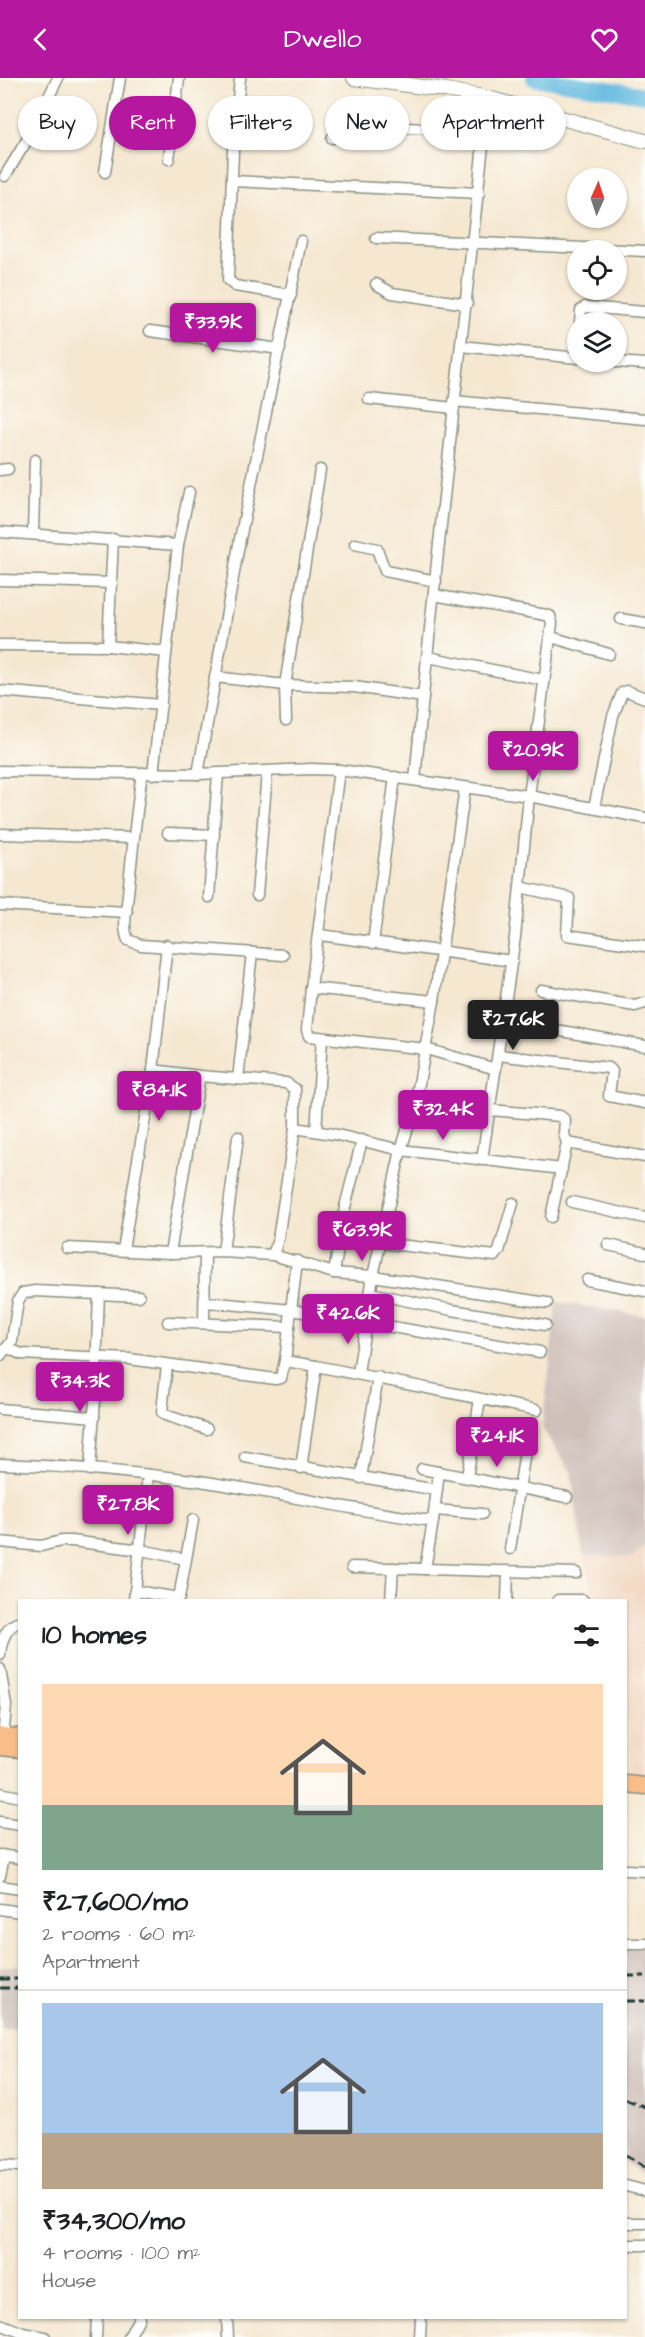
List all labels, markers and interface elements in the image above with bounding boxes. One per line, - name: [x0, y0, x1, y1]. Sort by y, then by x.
- text: Dwello: [284, 20, 361, 58]
- icon: back: [24, 23, 57, 56]
- icon: heart: [588, 23, 621, 56]
- chip: Buy: [18, 96, 97, 150]
- chip: Rent: [109, 96, 196, 150]
- chip: Filters: [208, 96, 313, 150]
- chip: New: [325, 96, 409, 150]
- chip: Apartment: [421, 96, 566, 150]
- north arrow: [567, 168, 627, 228]
- map controls: [567, 168, 627, 372]
- button: locate: [567, 240, 627, 300]
- pin: ₹33.9K: [164, 303, 262, 354]
- text: ₹33.9K: [184, 308, 242, 336]
- button: layers: [567, 312, 627, 372]
- pin: ₹20.9K: [484, 731, 582, 782]
- text: ₹20.9K: [502, 736, 564, 764]
- pin: ₹27.6K: [464, 1000, 562, 1051]
- text: ₹27.6K: [482, 1005, 544, 1033]
- pin: ₹84.1K: [110, 1071, 208, 1122]
- text: ₹84.1K: [131, 1076, 187, 1104]
- pin: ₹32.4K: [394, 1090, 492, 1141]
- text: ₹32.4K: [412, 1095, 474, 1123]
- pin: ₹63.9K: [313, 1211, 411, 1262]
- text: ₹63.9K: [332, 1216, 392, 1244]
- pin: ₹42.6K: [299, 1294, 397, 1345]
- text: ₹42.6K: [316, 1299, 380, 1327]
- pin: ₹34.3K: [31, 1362, 129, 1413]
- text: ₹34.3K: [50, 1367, 110, 1395]
- pin: ₹24.1K: [448, 1417, 546, 1468]
- text: ₹24.1K: [470, 1422, 524, 1450]
- pin: ₹27.8K: [79, 1485, 177, 1536]
- text: ₹27.8K: [96, 1490, 160, 1518]
- text: 10 homes: [42, 1617, 147, 1653]
- icon: filters: [570, 1619, 603, 1652]
- icon: home: [269, 1723, 377, 1831]
- text: ₹27,600/mo: [42, 1884, 188, 1920]
- text: 2 rooms · 60 m²: [42, 1920, 196, 1948]
- text: Apartment: [42, 1948, 140, 1976]
- icon: home: [269, 2042, 377, 2150]
- text: ₹34,300/mo: [42, 2203, 185, 2239]
- text: 4 rooms · 100 m²: [42, 2239, 200, 2267]
- text: House: [42, 2267, 96, 2295]

